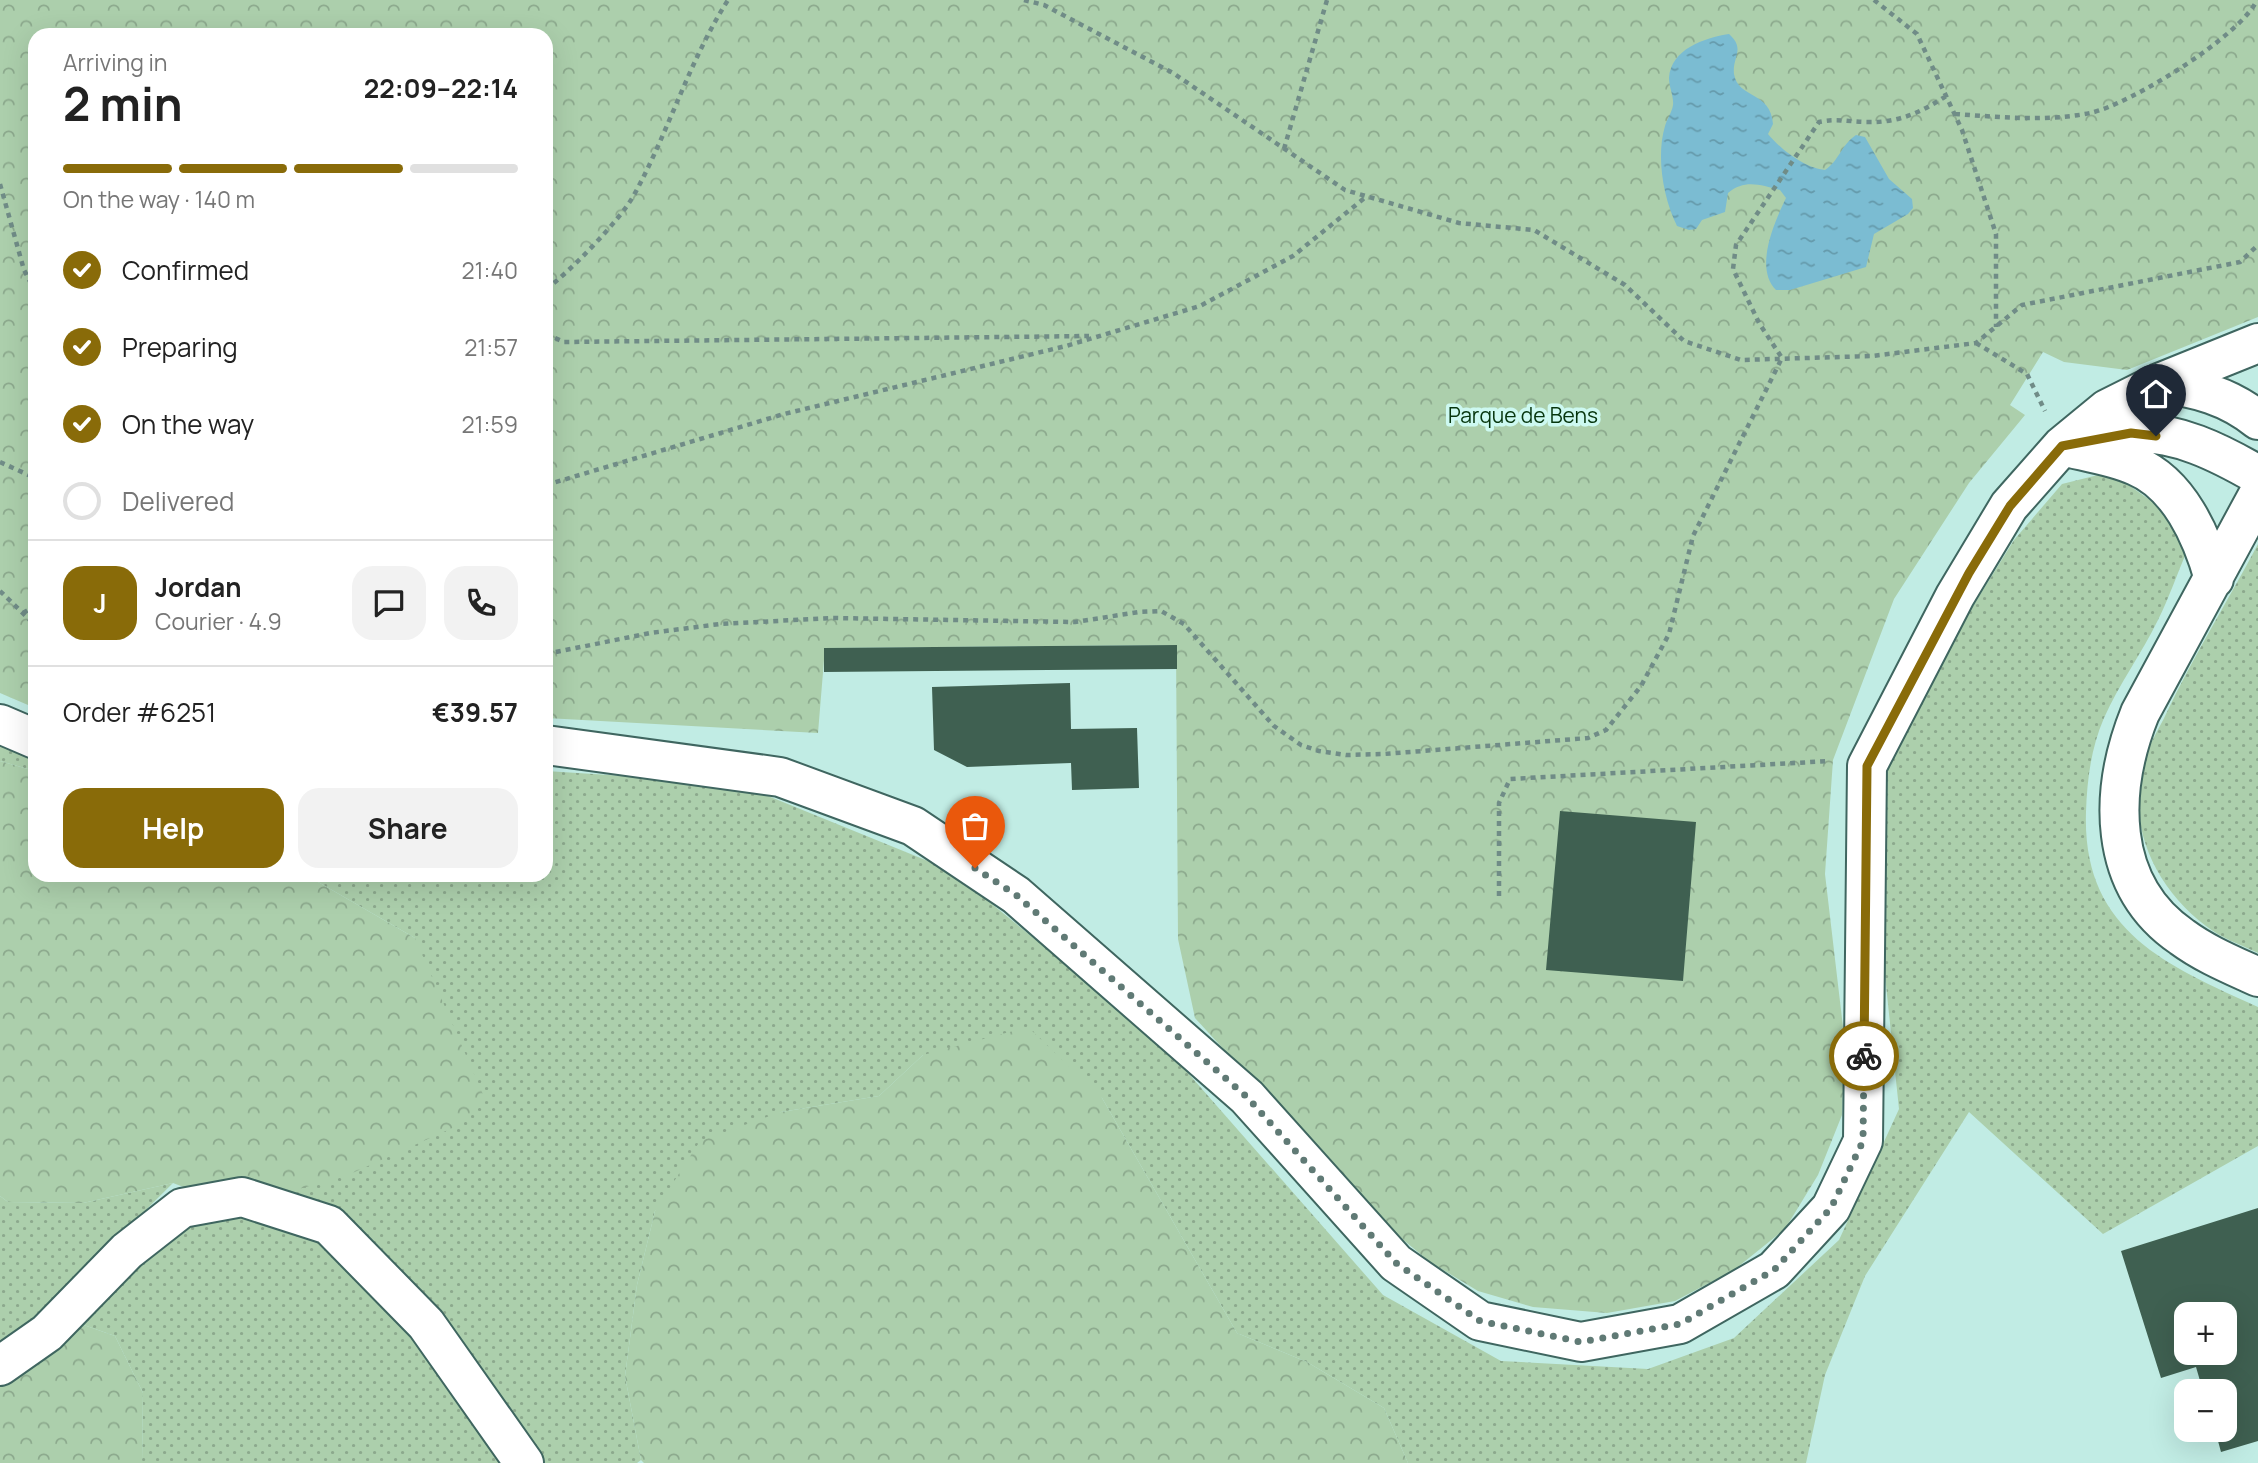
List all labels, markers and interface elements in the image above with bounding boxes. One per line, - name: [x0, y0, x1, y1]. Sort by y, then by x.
- text: Arriving in: [63, 46, 168, 78]
- text: 22:09–22:14: [364, 70, 518, 106]
- text: 2 min: [63, 72, 183, 135]
- text: On the way · 140 m: [63, 183, 255, 215]
- icon: check: [63, 251, 101, 289]
- text: Confirmed: [122, 252, 249, 288]
- text: 21:40: [461, 254, 518, 286]
- icon: check: [63, 328, 101, 366]
- text: Preparing: [122, 329, 238, 365]
- text: 21:57: [464, 331, 518, 363]
- pin: [2126, 364, 2186, 436]
- icon: home: [2137, 375, 2175, 413]
- park label: Parque de Bens: [1448, 401, 1598, 429]
- icon: check: [63, 405, 101, 443]
- text: On the way: [122, 406, 254, 442]
- text: 21:59: [461, 408, 518, 440]
- text: Delivered: [122, 483, 234, 519]
- button: chat: [352, 566, 426, 640]
- button: phone: [444, 566, 518, 640]
- text: Jordan: [155, 569, 241, 605]
- text: J: [93, 585, 107, 621]
- text: Courier · 4.9: [155, 605, 282, 637]
- text: Order #6251: [63, 694, 216, 730]
- text: €39.57: [432, 694, 518, 730]
- button: Help: [63, 788, 284, 868]
- button: Share: [298, 788, 518, 868]
- pin: [945, 796, 1005, 868]
- icon: bag: [956, 807, 994, 845]
- courier: [1829, 1021, 1899, 1091]
- icon: bike: [1845, 1037, 1883, 1075]
- map controls: [2174, 1302, 2237, 1442]
- button: +: [2174, 1302, 2237, 1365]
- button: −: [2174, 1379, 2237, 1442]

